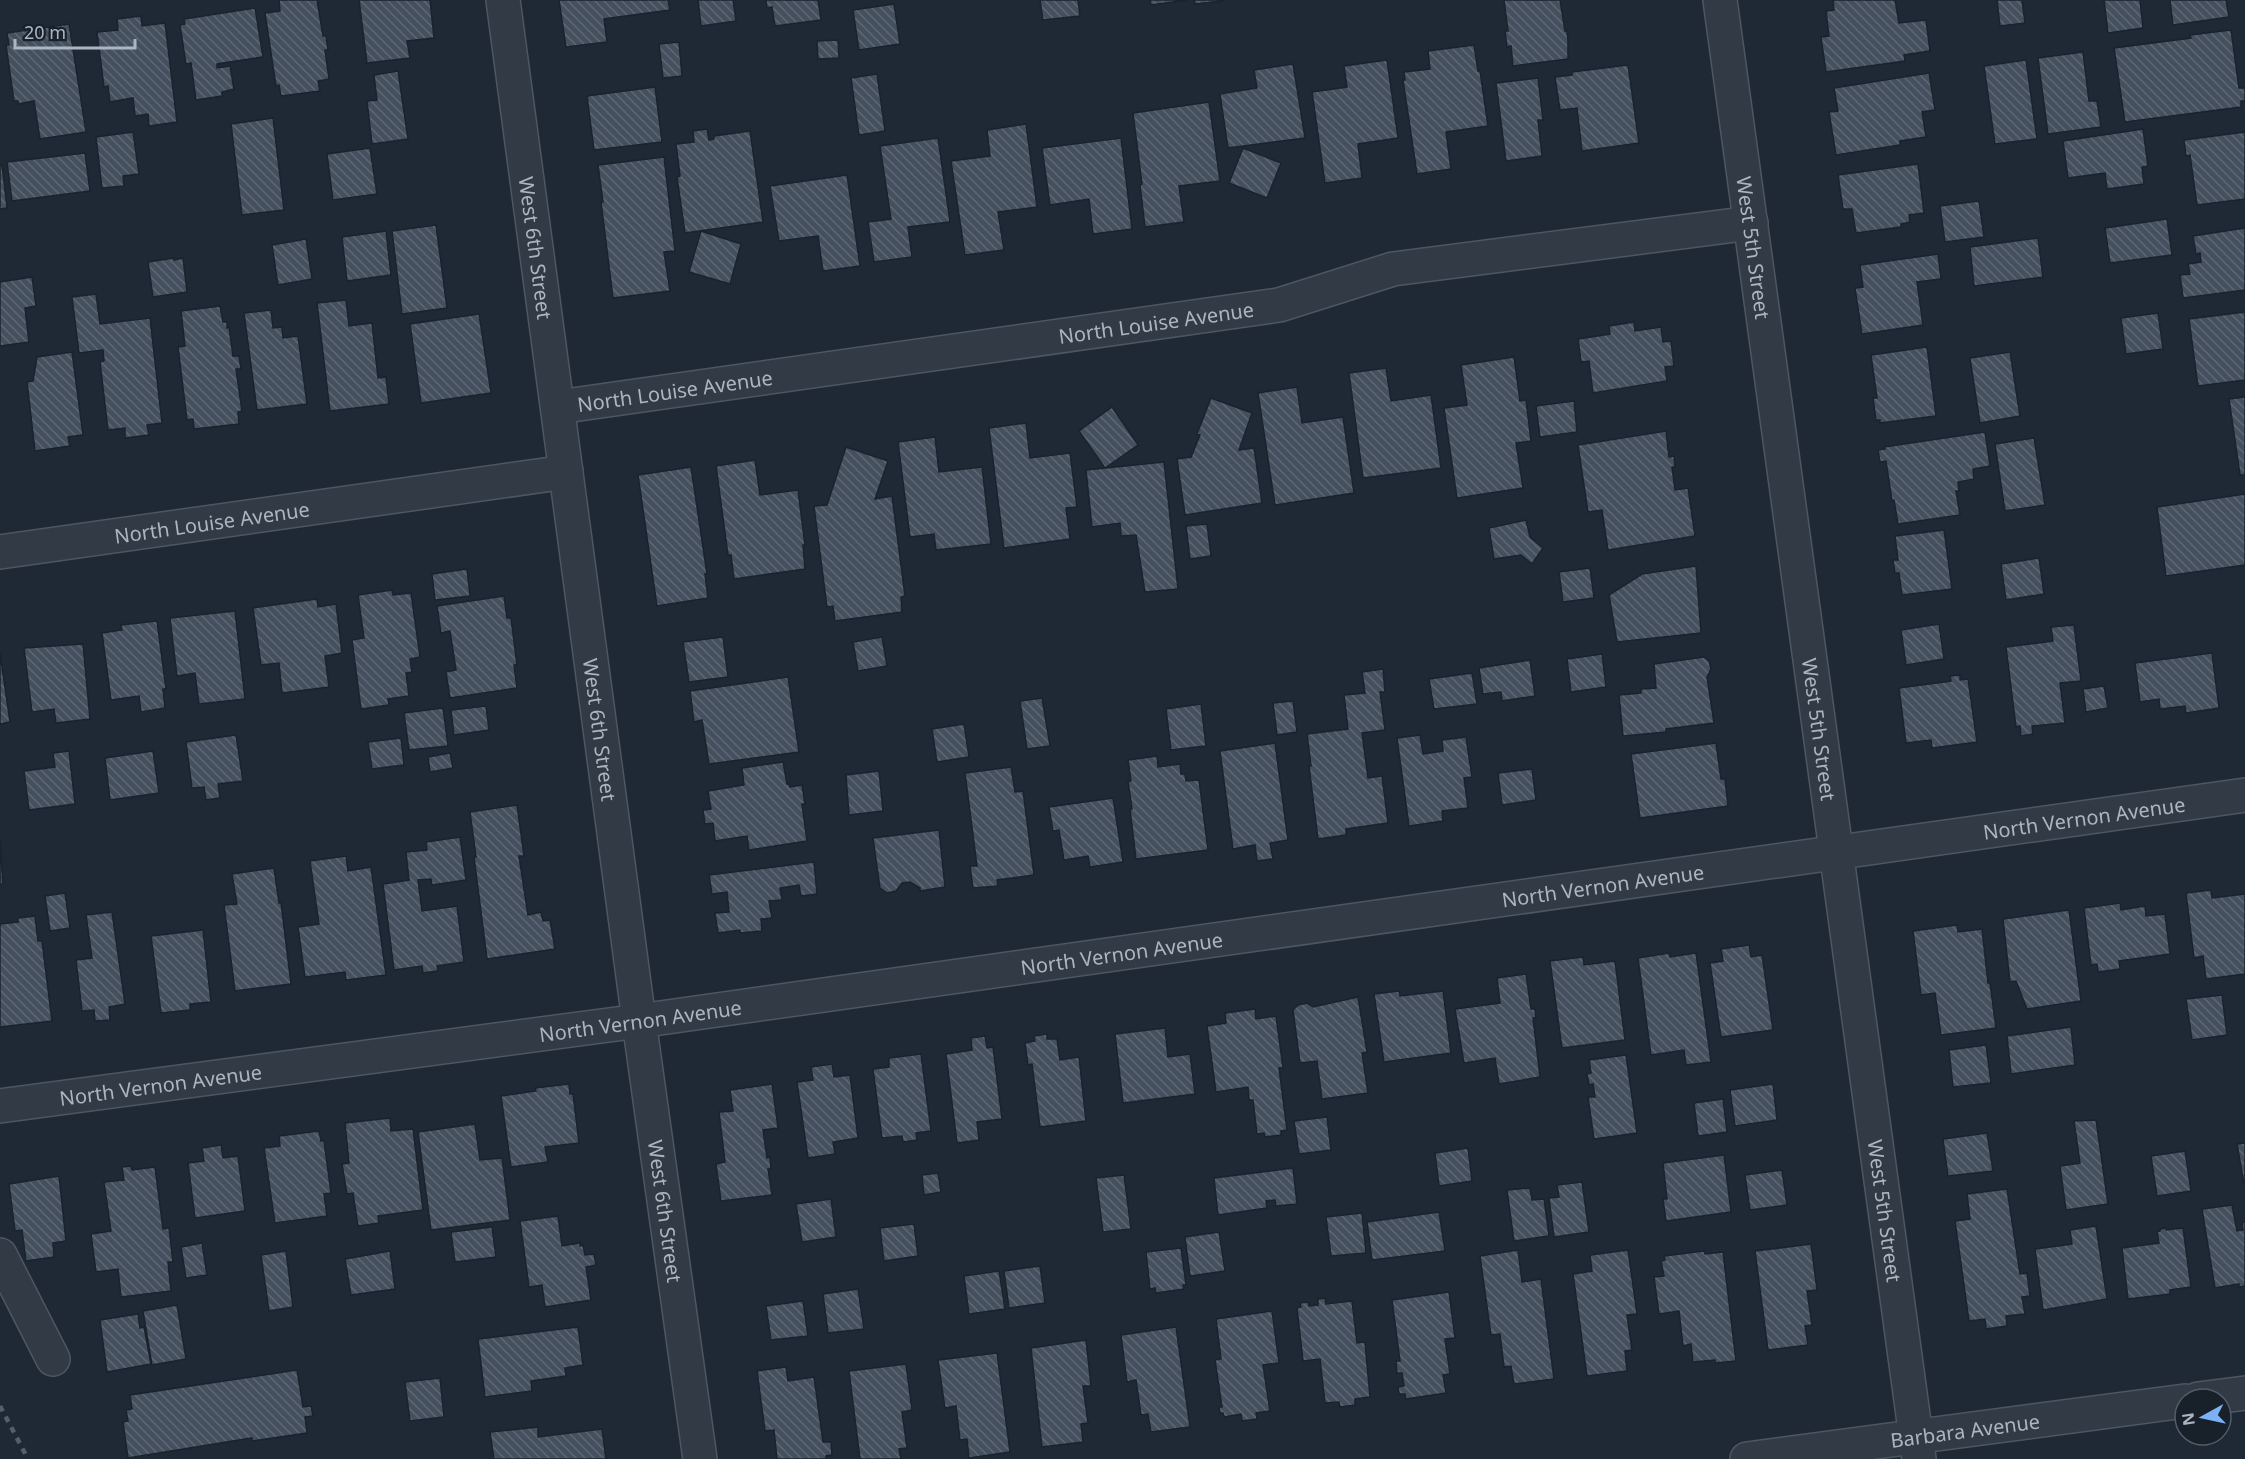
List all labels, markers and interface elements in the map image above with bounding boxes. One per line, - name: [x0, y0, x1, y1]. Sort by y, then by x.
- scale bar: [15, 12, 135, 50]
- text: 20 m: [24, 20, 66, 44]
- street label: West 6th Street: [513, 175, 559, 321]
- street label: West 5th Street: [1731, 175, 1777, 321]
- street label: North Louise Avenue: [1057, 295, 1255, 350]
- street label: North Louise Avenue: [575, 363, 774, 418]
- street label: North Louise Avenue: [113, 495, 311, 549]
- street label: West 5th Street: [1796, 656, 1843, 802]
- street label: West 6th Street: [577, 657, 623, 803]
- street label: North Vernon Avenue: [1981, 790, 2187, 845]
- street label: North Vernon Avenue: [1500, 858, 1706, 913]
- street label: North Vernon Avenue: [1019, 926, 1224, 981]
- street label: North Vernon Avenue: [538, 993, 743, 1048]
- street label: North Vernon Avenue: [58, 1058, 263, 1111]
- street label: West 6th Street: [642, 1138, 689, 1284]
- street label: West 5th Street: [1862, 1138, 1908, 1284]
- north arrow: [2173, 1387, 2233, 1447]
- street label: Barbara Avenue: [1889, 1407, 2042, 1453]
- text: N: [2176, 1411, 2200, 1427]

